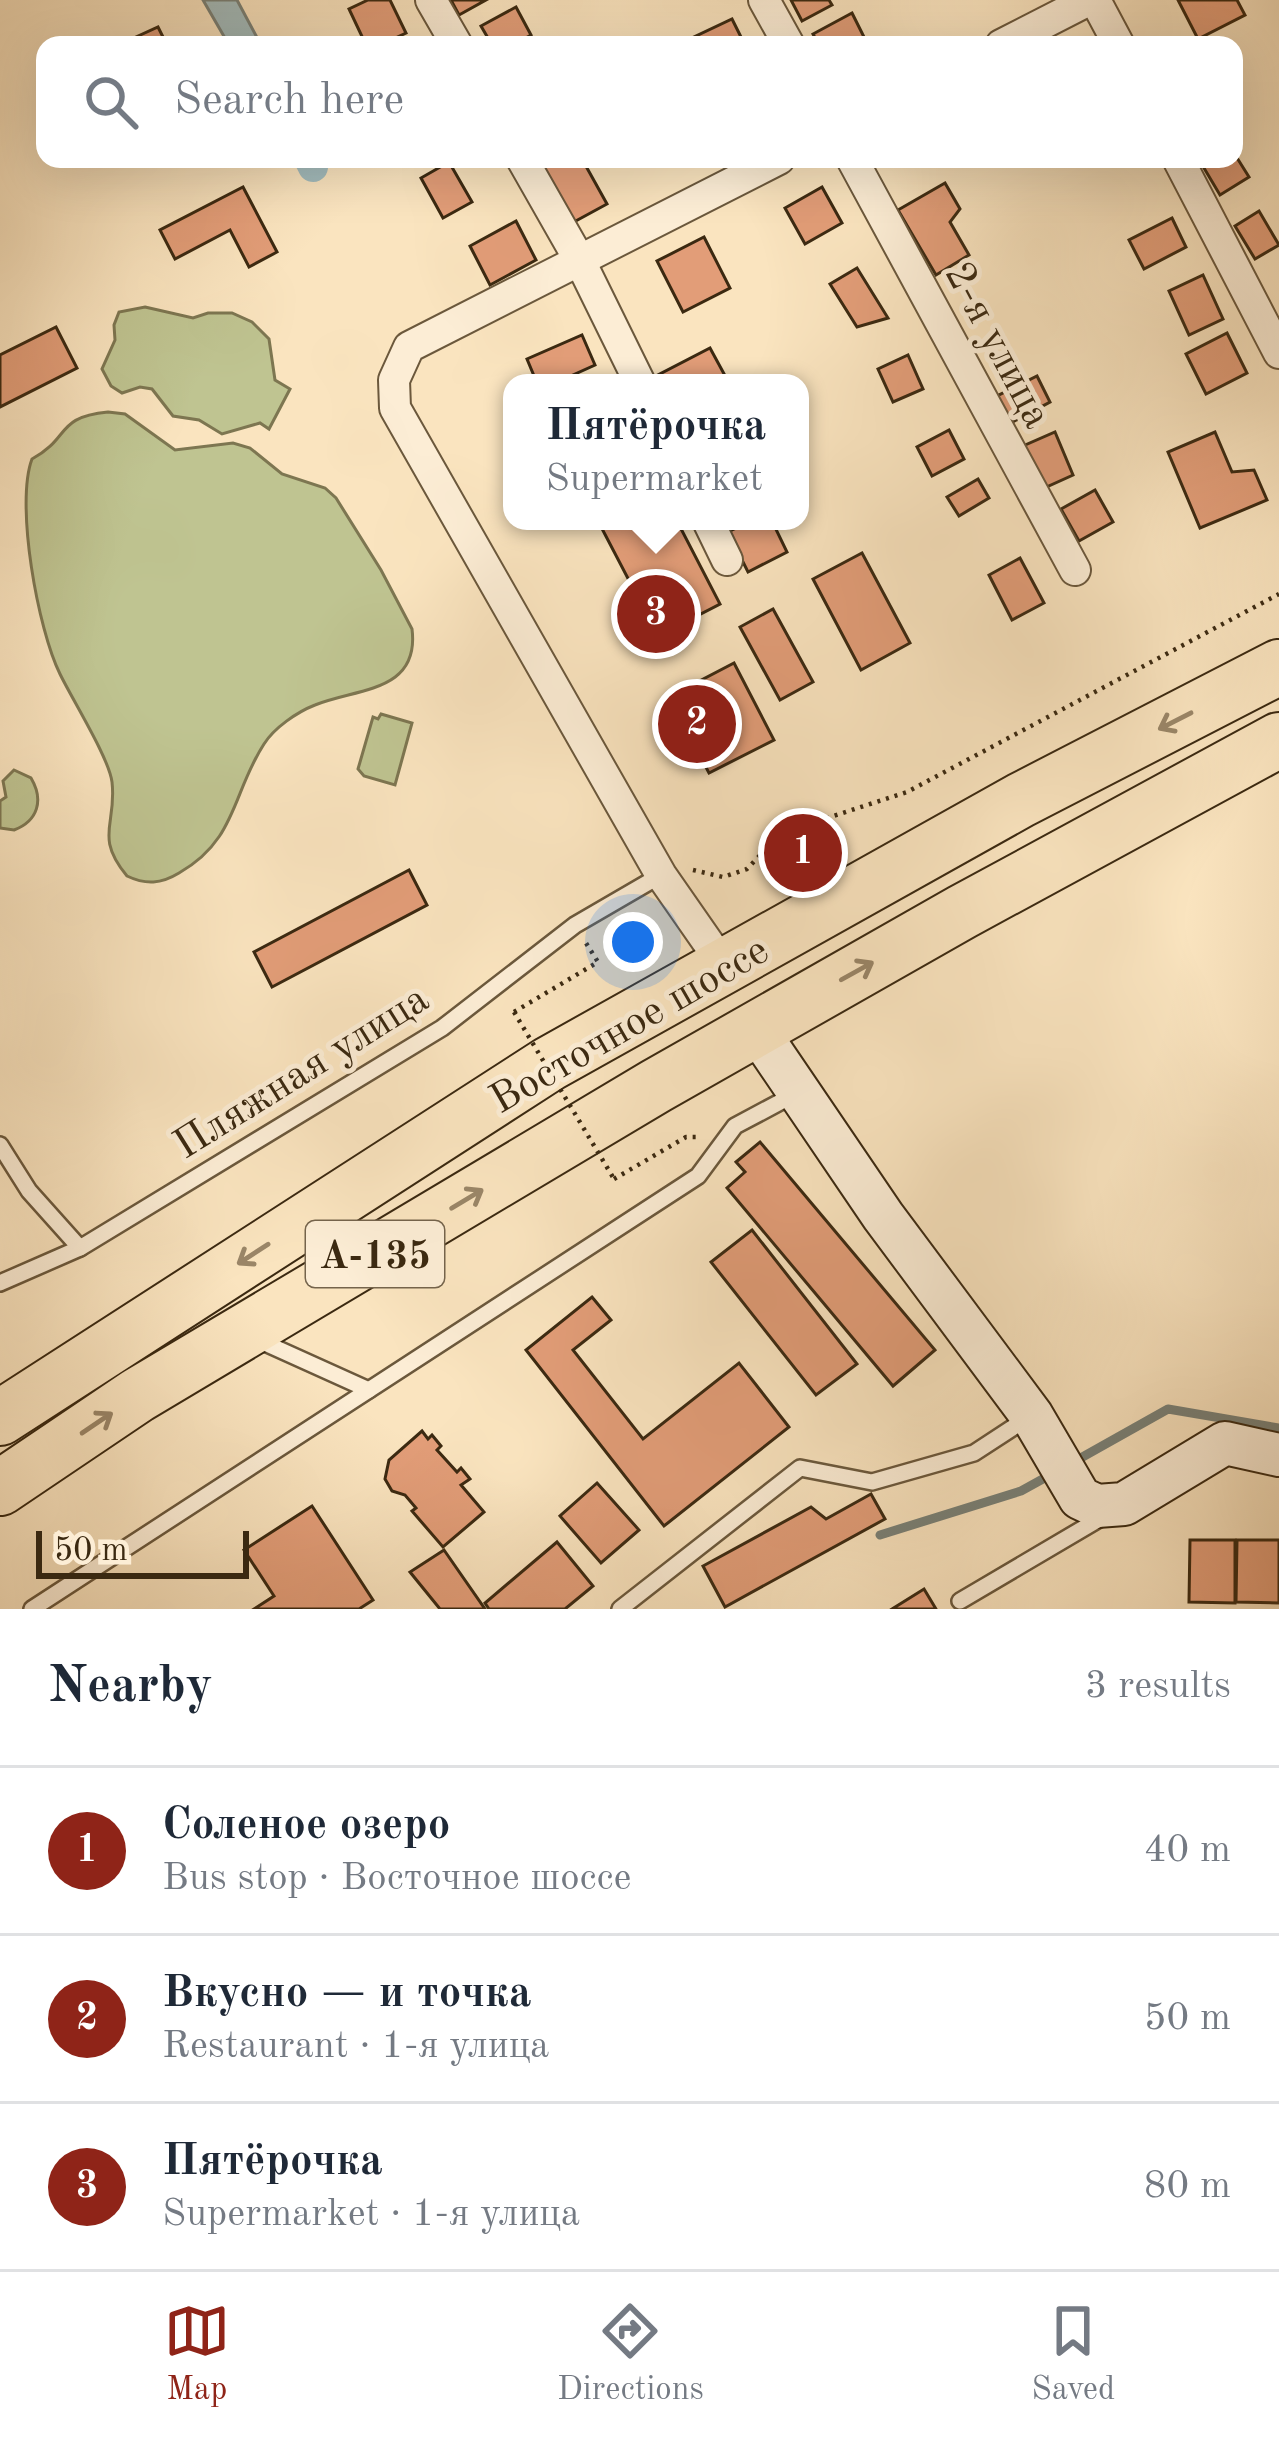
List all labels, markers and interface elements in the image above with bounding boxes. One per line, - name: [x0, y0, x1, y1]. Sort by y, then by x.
- search box: [36, 36, 1243, 168]
- icon: search: [78, 69, 144, 135]
- text: Search here: [174, 79, 404, 124]
- street label: 2-я улица: [935, 256, 1057, 436]
- popup: [503, 374, 809, 530]
- text: Пятёрочка: [546, 405, 766, 450]
- text: Supermarket: [546, 460, 763, 499]
- pin: 3: [617, 569, 695, 659]
- pin: 2: [658, 679, 736, 769]
- one-way arrow: [1158, 710, 1193, 733]
- pin: 1: [764, 808, 842, 898]
- your location: [603, 912, 663, 972]
- street label: Восточное шоссе: [484, 930, 776, 1123]
- one-way arrow: [839, 959, 874, 982]
- street label: Пляжная улица: [168, 978, 437, 1168]
- one-way arrow: [449, 1187, 484, 1211]
- road number: А-135: [306, 1221, 444, 1287]
- one-way arrow: [237, 1241, 271, 1266]
- one-way arrow: [80, 1410, 114, 1435]
- scale bar: [36, 1525, 249, 1578]
- text: 50 m: [54, 1535, 128, 1568]
- text: Nearby: [48, 1662, 213, 1713]
- text: 3 results: [1085, 1667, 1231, 1706]
- text: Соленое озеро: [162, 1804, 450, 1849]
- text: 1: [76, 1831, 98, 1870]
- text: 40 m: [1144, 1831, 1231, 1870]
- text: Bus stop · Восточное шоссе: [162, 1859, 632, 1898]
- text: Вкусно — и точка: [162, 1972, 532, 2017]
- text: 2: [76, 1999, 98, 2038]
- text: 50 m: [1144, 1999, 1231, 2038]
- text: Restaurant · 1-я улица: [162, 2027, 549, 2066]
- text: Пятёрочка: [162, 2140, 383, 2185]
- text: 3: [76, 2167, 98, 2206]
- text: 80 m: [1144, 2167, 1231, 2206]
- text: Supermarket · 1-я улица: [162, 2195, 580, 2234]
- tab: Map: [164, 2298, 230, 2411]
- tab: Directions: [557, 2298, 704, 2411]
- tab: Saved: [1031, 2298, 1115, 2411]

